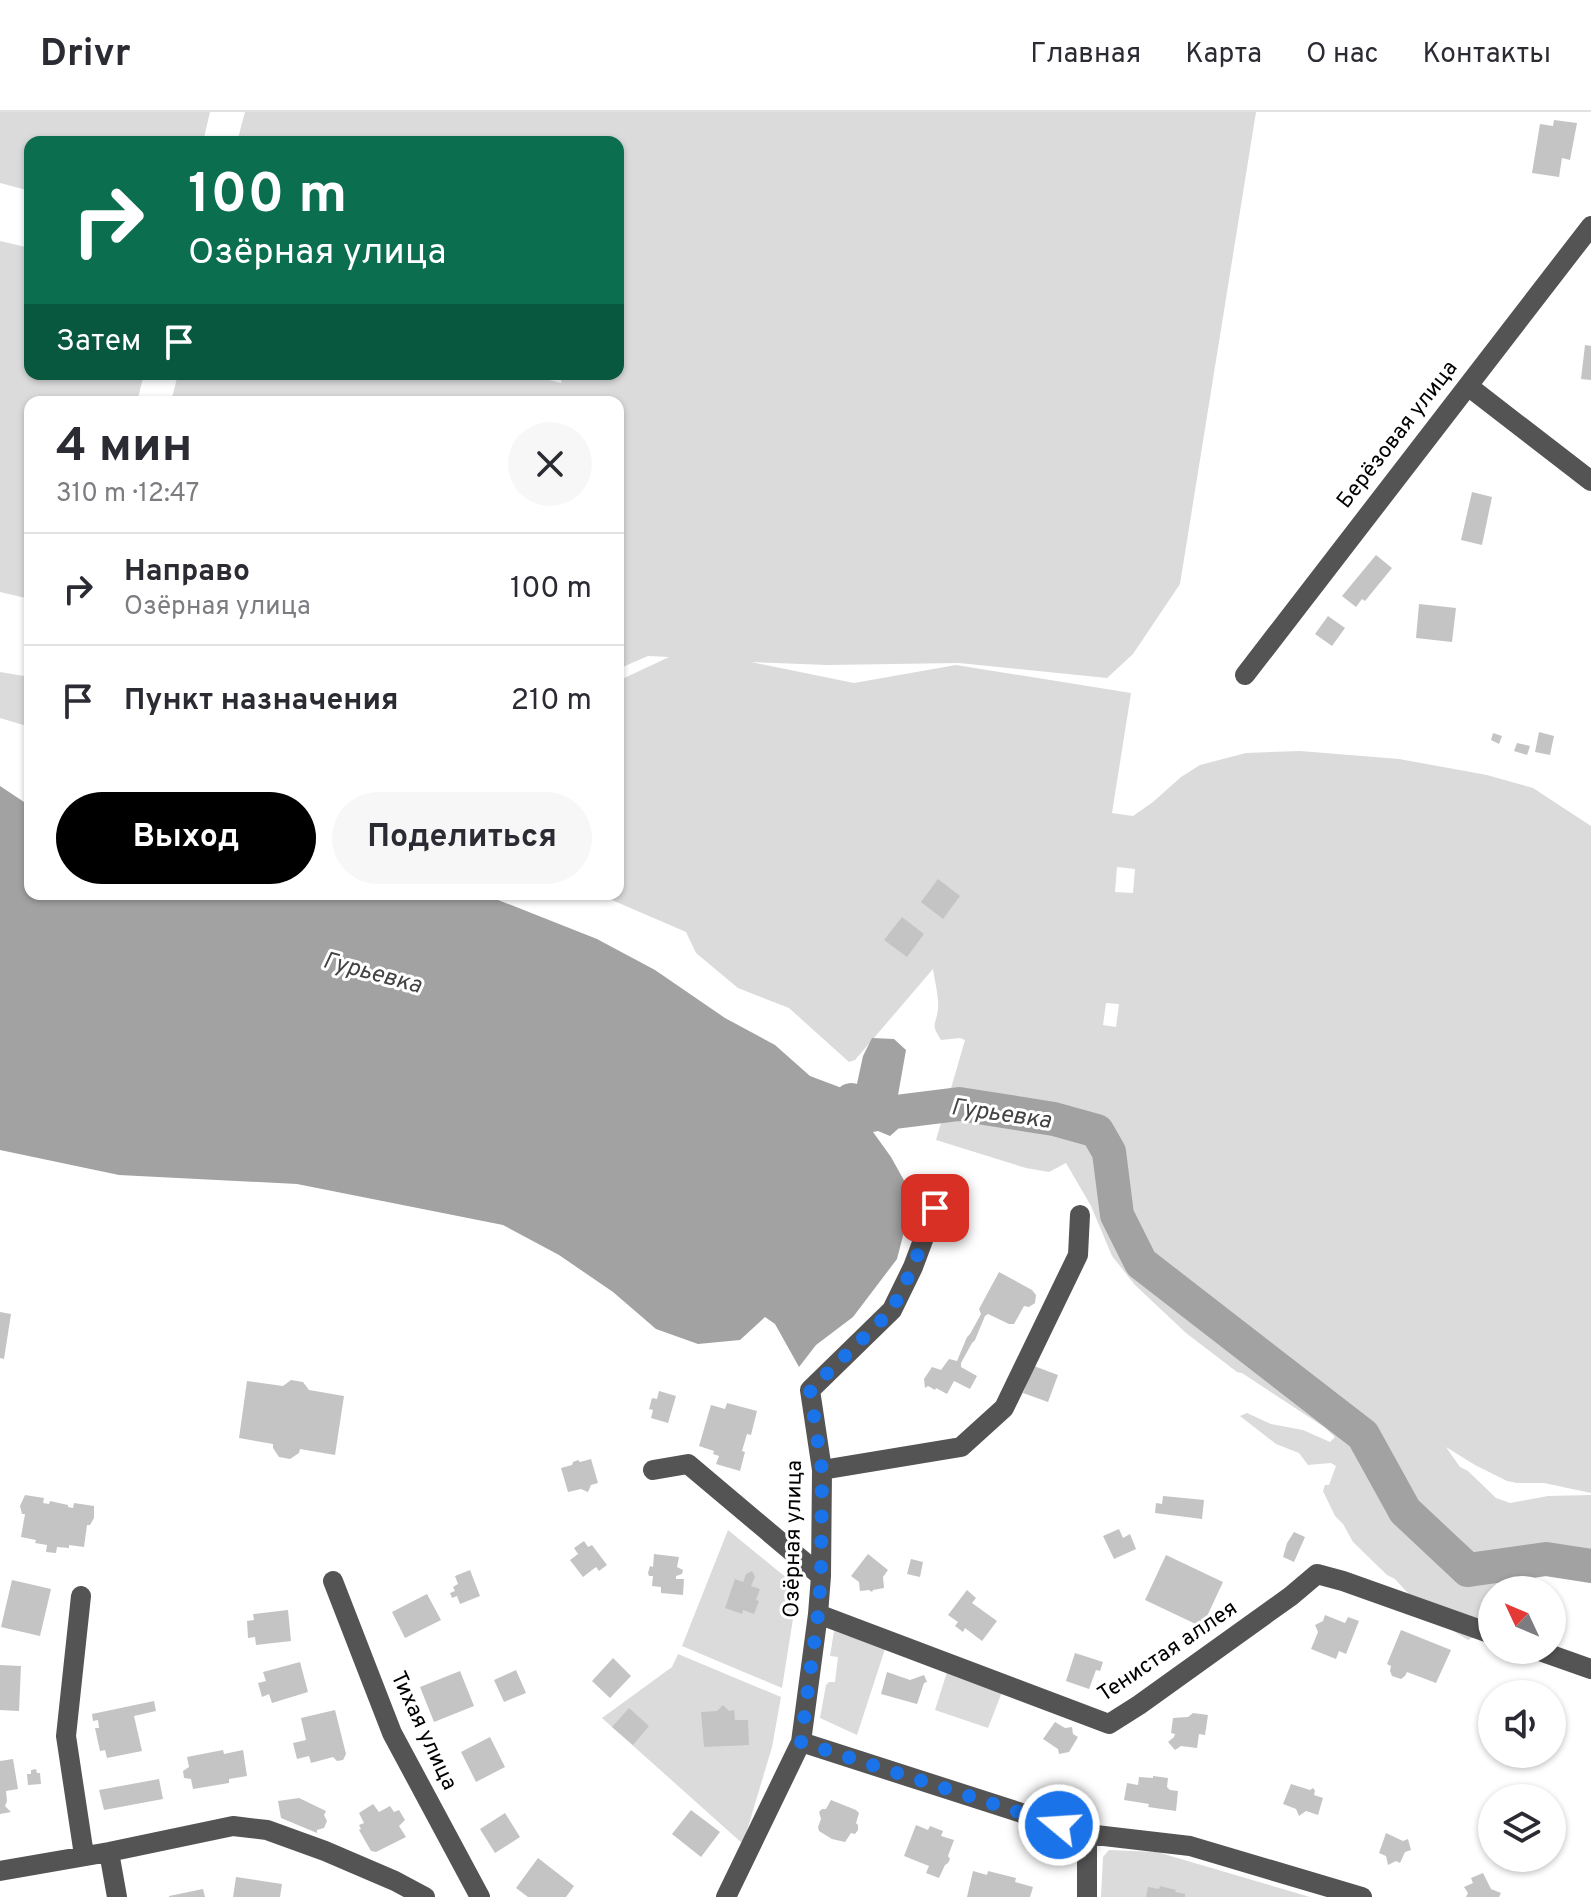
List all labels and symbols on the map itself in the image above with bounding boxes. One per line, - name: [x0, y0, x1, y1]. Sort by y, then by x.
- street label: Берёзовая улица: [1332, 356, 1464, 514]
- water label: Гурьевка: [319, 946, 425, 1002]
- water label: Гурьевка: [949, 1093, 1054, 1137]
- pin: [901, 1174, 969, 1242]
- street label: Озёрная улица: [779, 1460, 809, 1618]
- north arrow: [1478, 1576, 1566, 1664]
- street label: Тенистая аллея: [1093, 1595, 1243, 1709]
- street label: Тихая улица: [384, 1667, 462, 1795]
- position arrow: [1017, 1783, 1101, 1867]

